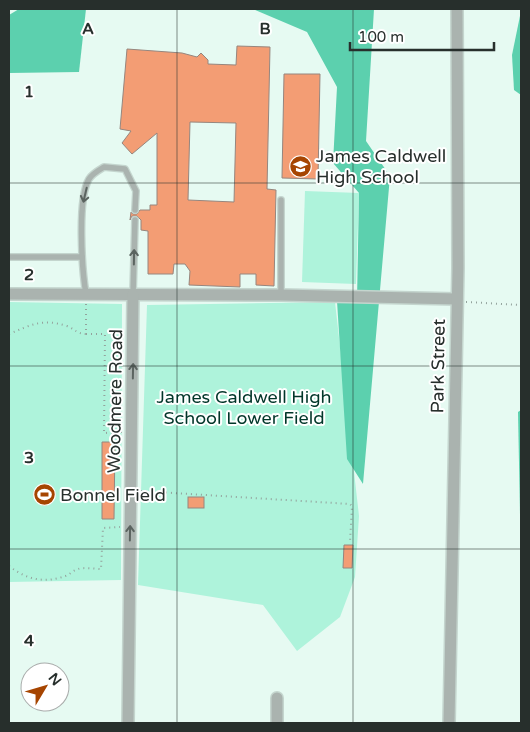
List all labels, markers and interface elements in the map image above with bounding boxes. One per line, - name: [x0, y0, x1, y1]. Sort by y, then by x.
- text: A: [82, 19, 94, 39]
- text: B: [259, 19, 271, 39]
- scale bar: [350, 20, 494, 52]
- text: 100 m: [358, 28, 404, 46]
- text: 1: [24, 82, 34, 102]
- place label: James Caldwell High School: [316, 145, 446, 188]
- school or university icon: James Caldwell High School: [288, 154, 312, 178]
- one-way arrow: [80, 186, 89, 202]
- one-way arrow: [129, 250, 139, 266]
- text: 2: [24, 265, 34, 285]
- street label: Park Street: [426, 318, 450, 413]
- street label: Woodmere Road: [103, 329, 127, 473]
- one-way arrow: [128, 363, 138, 380]
- park label: James Caldwell High School Lower Field: [156, 386, 332, 429]
- text: 3: [24, 448, 34, 468]
- sports icon: Bonnel Field: [32, 483, 56, 507]
- place label: Bonnel Field: [60, 484, 166, 506]
- one-way arrow: [125, 526, 135, 542]
- text: 4: [24, 631, 34, 651]
- north arrow: [20, 662, 70, 712]
- text: N: [45, 670, 65, 689]

